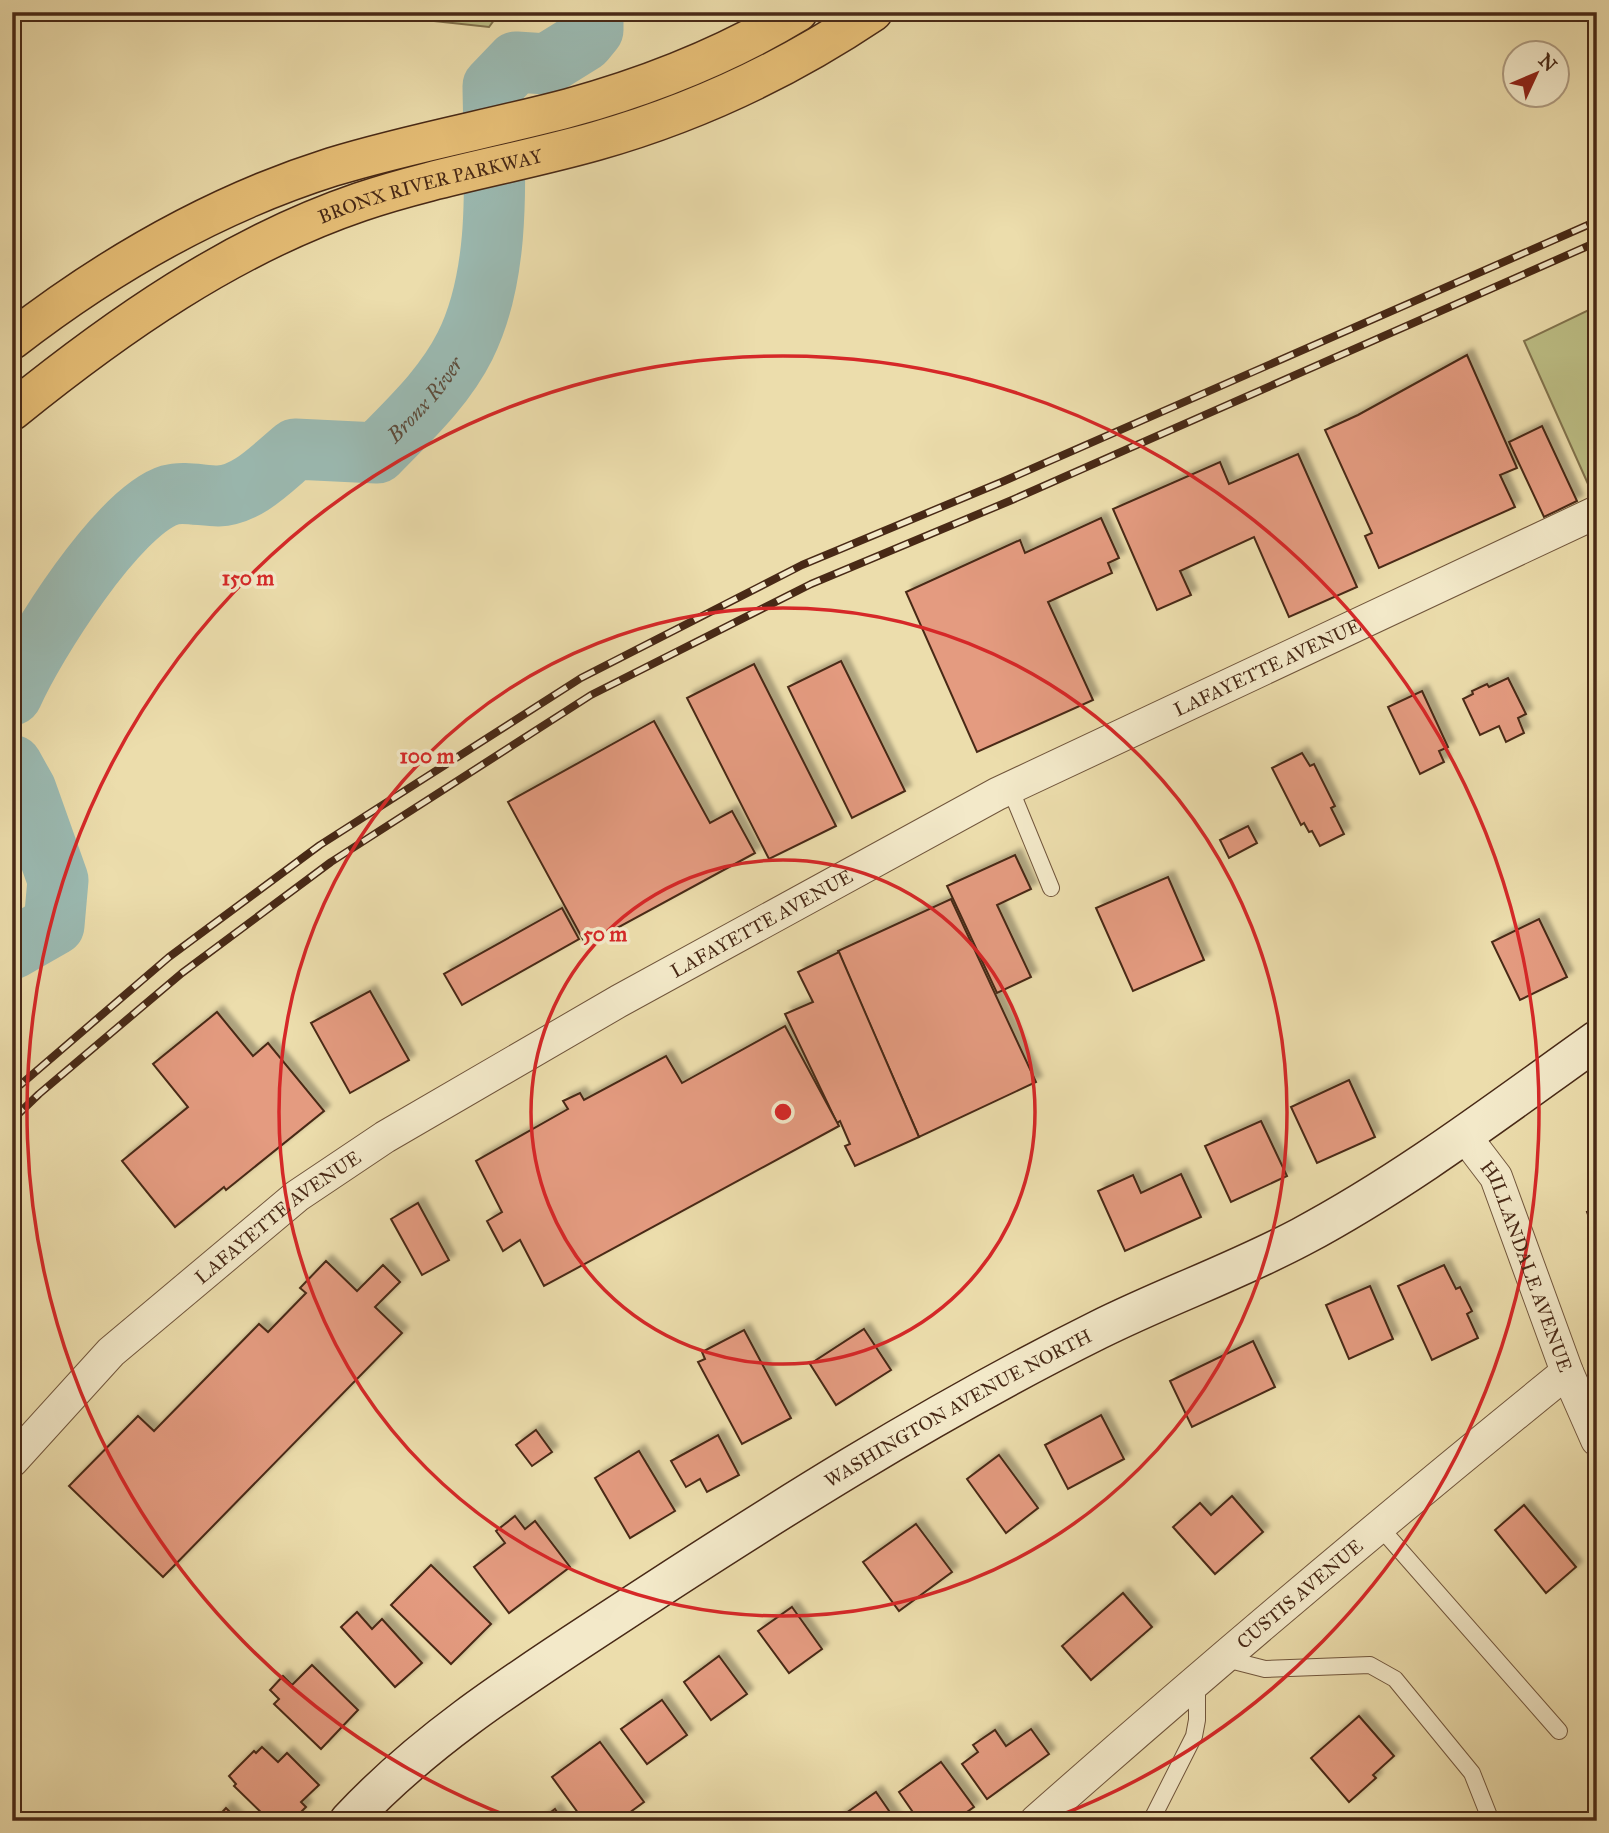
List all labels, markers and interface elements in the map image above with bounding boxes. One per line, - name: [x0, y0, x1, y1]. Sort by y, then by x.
- north arrow: [1500, 38, 1570, 108]
- text: N: [1534, 49, 1562, 76]
- street label: BRONX RIVER PARKWAY: [315, 144, 545, 228]
- water label: Bronx River: [381, 351, 470, 449]
- text: 150 m: [222, 565, 274, 591]
- street label: LAFAYETTE AVENUE: [1170, 613, 1365, 721]
- text: 100 m: [400, 743, 455, 769]
- street label: LAFAYETTE AVENUE: [666, 864, 857, 982]
- text: 50 m: [583, 921, 627, 947]
- centre of rings: [771, 1100, 795, 1124]
- street label: LAFAYETTE AVENUE: [190, 1145, 365, 1288]
- street label: HILLANDALE AVENUE: [1476, 1156, 1578, 1375]
- street label: WASHINGTON AVENUE NORTH: [820, 1324, 1095, 1492]
- street label: CUSTIS AVENUE: [1232, 1534, 1367, 1653]

